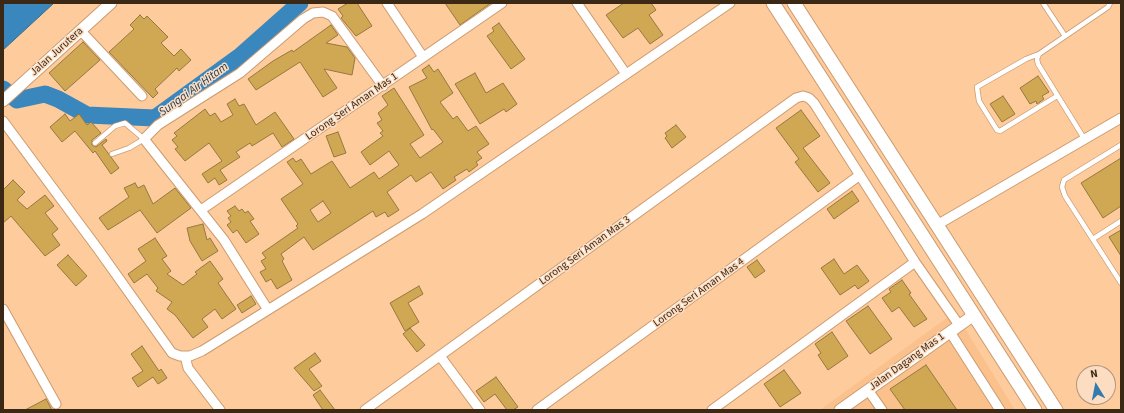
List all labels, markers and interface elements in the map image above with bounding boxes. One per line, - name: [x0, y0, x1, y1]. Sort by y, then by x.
- street label: Jalan Jurutera: [28, 25, 86, 79]
- water label: Sungai Air Hitam: [157, 60, 231, 120]
- street label: Lorong Seri Aman Mas 1: [303, 70, 401, 144]
- street label: Lorong Seri Aman Mas 3: [537, 214, 633, 288]
- street label: Lorong Seri Aman Mas 4: [651, 256, 747, 330]
- street label: Jalan Dagang Mas 1: [867, 330, 947, 394]
- north arrow: [1076, 365, 1116, 405]
- text: N: [1089, 366, 1099, 382]

